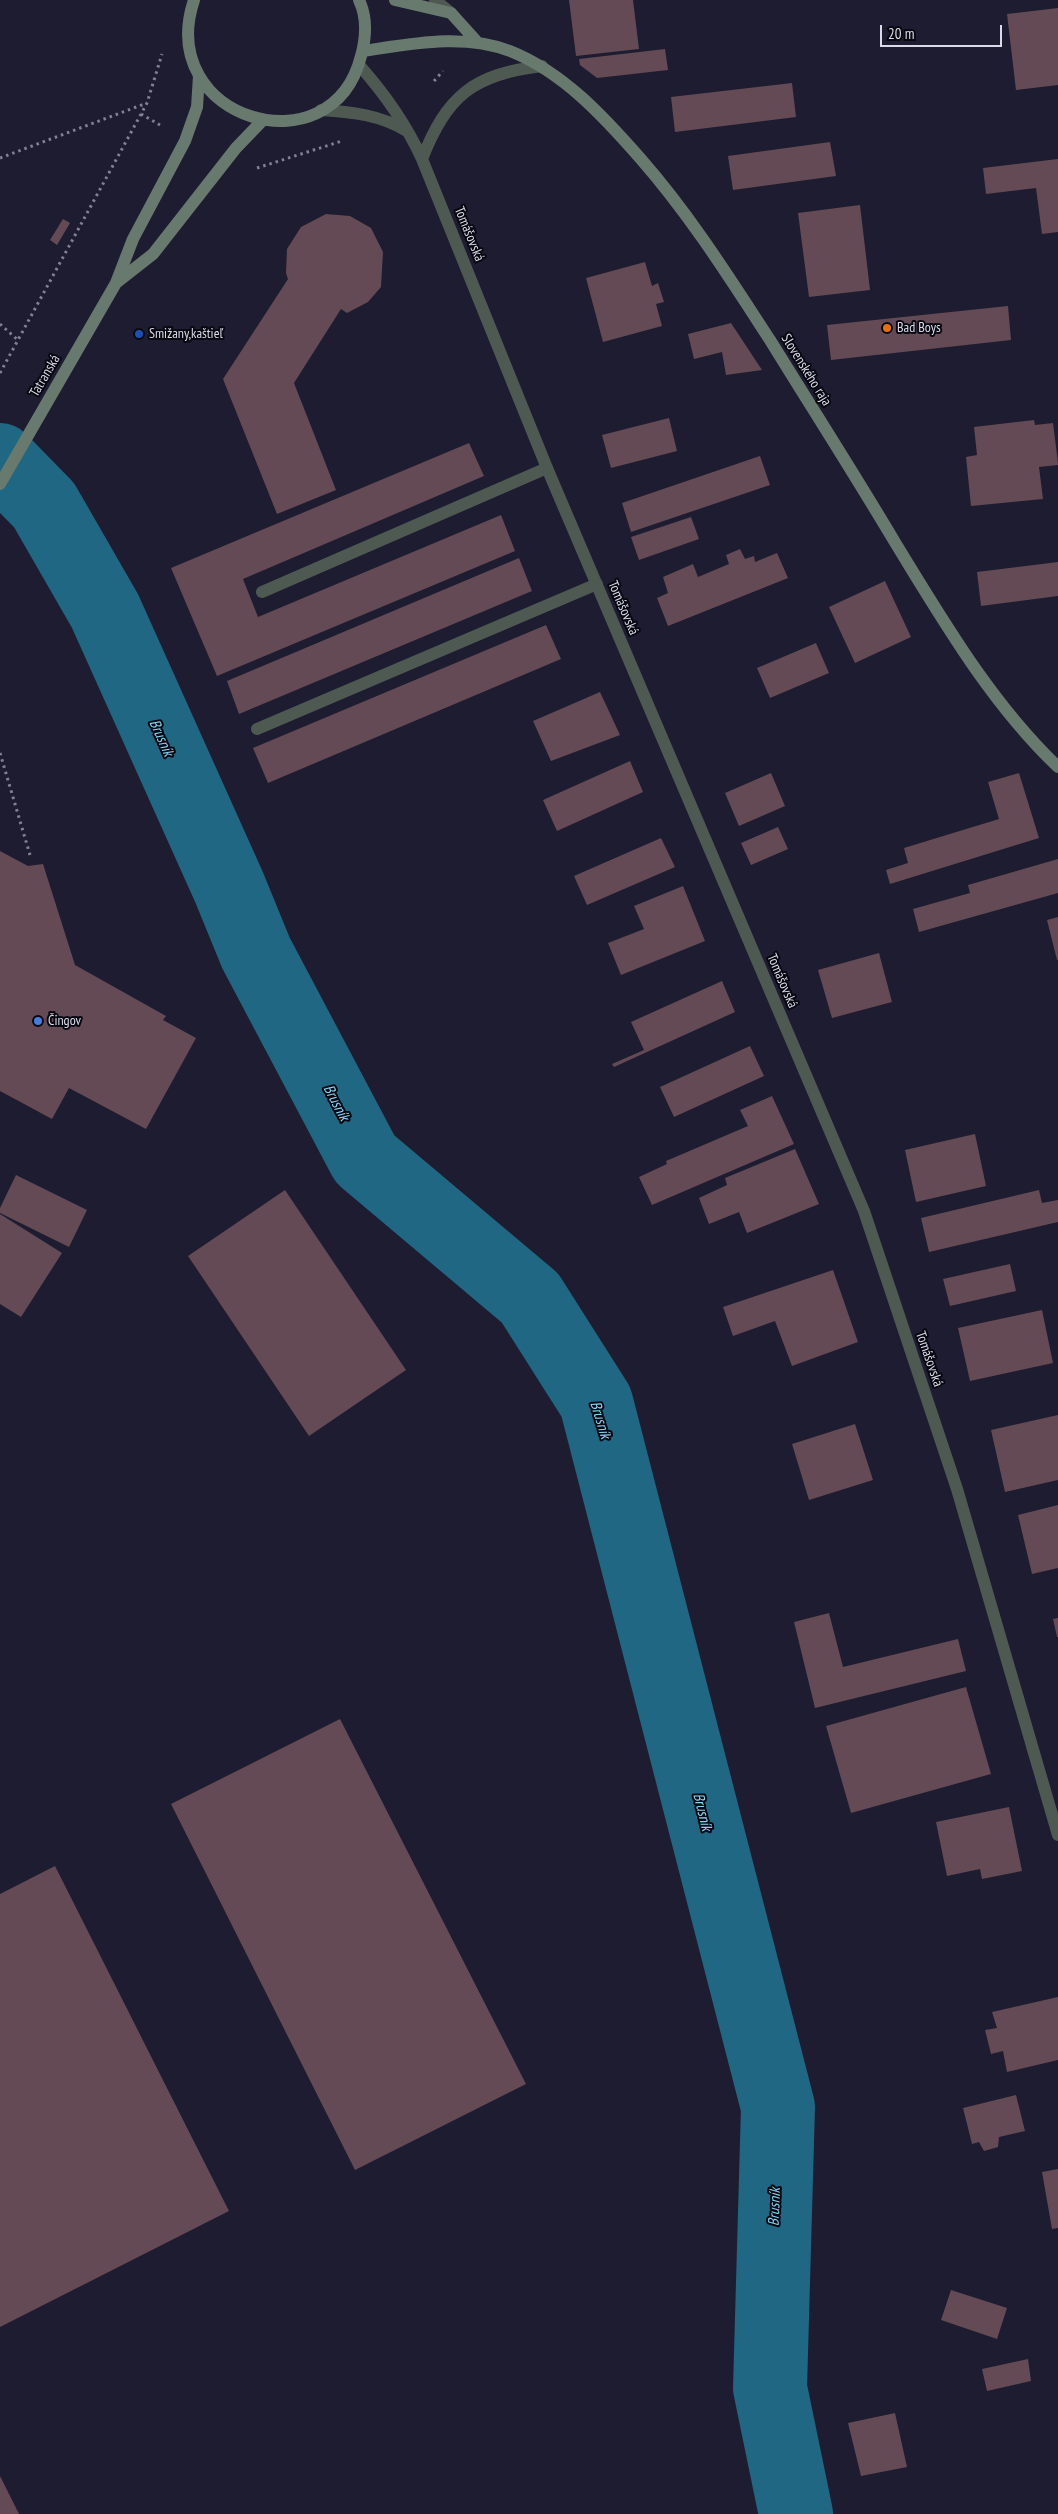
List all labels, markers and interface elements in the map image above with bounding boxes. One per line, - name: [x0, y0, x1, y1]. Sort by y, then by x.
- scale bar: [883, 15, 1006, 47]
- text: 20 m: [888, 24, 914, 43]
- street label: Tomášovská: [450, 204, 488, 264]
- place label: Bad Boys: [897, 320, 941, 336]
- marker: Bad Boys: [881, 322, 893, 334]
- place label: Smižany,kaštieľ: [149, 326, 223, 342]
- marker: Smižany,kaštieľ: [133, 328, 145, 340]
- street label: Slovenského raja: [777, 331, 835, 409]
- street label: Tatranská: [26, 352, 64, 400]
- street label: Tomášovská: [604, 578, 642, 638]
- water label: Brusník: [145, 717, 177, 759]
- street label: Tomášovská: [763, 951, 801, 1011]
- place label: Čingov: [48, 1013, 81, 1029]
- marker: Čingov: [32, 1015, 44, 1027]
- water label: Brusník: [319, 1082, 353, 1124]
- street label: Tomášovská: [912, 1329, 946, 1389]
- water label: Brusník: [586, 1399, 614, 1441]
- water label: Brusník: [689, 1791, 715, 1833]
- water label: Brusník: [765, 2187, 785, 2227]

